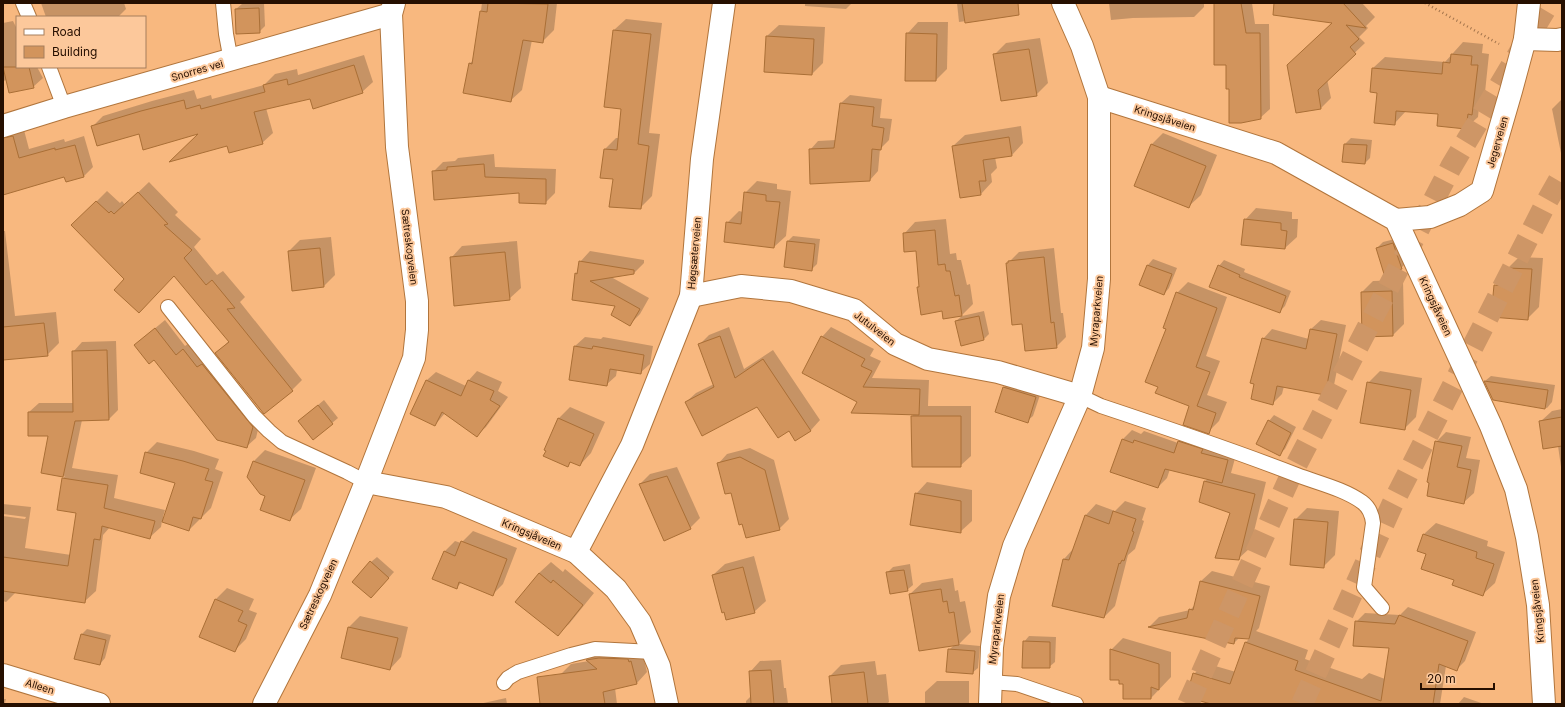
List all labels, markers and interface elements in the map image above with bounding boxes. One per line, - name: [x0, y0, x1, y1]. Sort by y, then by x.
- legend: [16, 16, 146, 68]
- text: Road: [52, 24, 81, 39]
- text: Building: [52, 44, 97, 59]
- street label: Snorres vei: [170, 57, 224, 83]
- street label: Kringsjåveien: [1133, 102, 1197, 134]
- street label: Jegerveien: [1484, 115, 1510, 169]
- street label: Sætreskogveien: [399, 208, 421, 286]
- street label: Høgsæterveien: [685, 216, 703, 290]
- street label: Myraparkveien: [1087, 275, 1105, 347]
- street label: Kringsjåveien: [1417, 275, 1455, 337]
- street label: Jutulveien: [852, 308, 898, 348]
- street label: Kringsjåveien: [500, 516, 564, 552]
- street label: Sætreskogveien: [296, 557, 340, 631]
- street label: Kringsjåveien: [1528, 579, 1546, 643]
- street label: Myraparkveien: [986, 593, 1006, 665]
- scale bar: [1421, 665, 1494, 691]
- text: 20 m: [1427, 671, 1456, 686]
- street label: Alleen: [24, 676, 56, 696]

